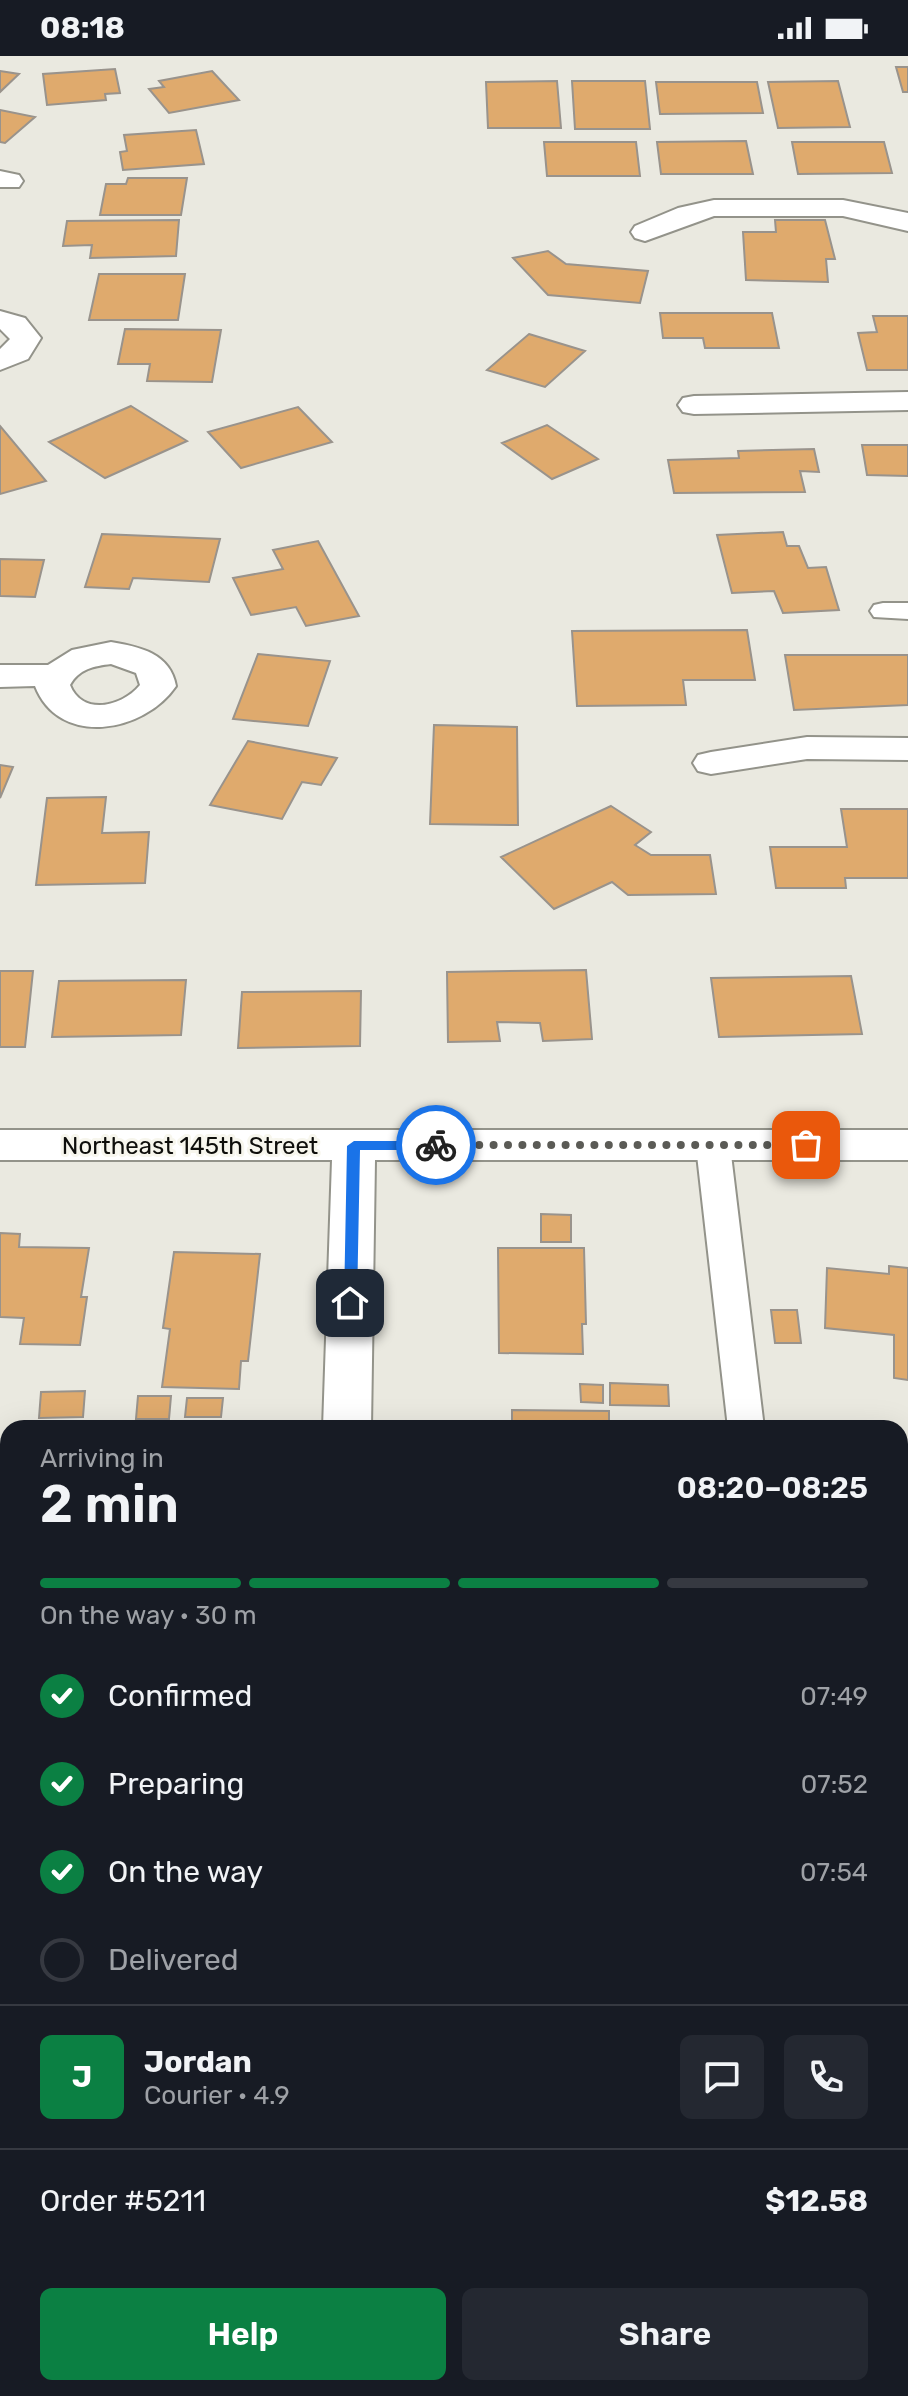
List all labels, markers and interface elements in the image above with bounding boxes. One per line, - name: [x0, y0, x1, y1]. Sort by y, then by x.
- text: 08:18: [40, 10, 125, 46]
- courier: [396, 1105, 476, 1185]
- pin: [772, 1111, 840, 1179]
- icon: bike: [414, 1123, 458, 1167]
- icon: bag: [784, 1123, 828, 1167]
- street label: Northeast 145th Street: [62, 1132, 318, 1160]
- pin: [316, 1269, 384, 1337]
- icon: home: [328, 1281, 372, 1325]
- text: Arriving in: [40, 1443, 164, 1474]
- text: 08:20–08:25: [677, 1470, 868, 1506]
- text: 2 min: [40, 1473, 179, 1535]
- text: On the way · 30 m: [40, 1600, 257, 1631]
- icon: check: [40, 1674, 84, 1718]
- text: Confirmed: [108, 1678, 252, 1714]
- text: 07:49: [800, 1681, 868, 1712]
- icon: check: [40, 1762, 84, 1806]
- text: Preparing: [108, 1766, 244, 1802]
- text: 07:52: [801, 1769, 868, 1800]
- icon: check: [40, 1850, 84, 1894]
- text: On the way: [108, 1854, 263, 1890]
- text: 07:54: [800, 1857, 868, 1888]
- text: Delivered: [108, 1942, 239, 1978]
- button: chat: [680, 2035, 764, 2119]
- button: phone: [784, 2035, 868, 2119]
- text: Jordan: [144, 2044, 252, 2080]
- text: J: [72, 2059, 92, 2095]
- text: Courier · 4.9: [144, 2080, 290, 2111]
- text: Order #5211: [40, 2183, 206, 2219]
- text: $12.58: [765, 2183, 868, 2219]
- button: Help: [40, 2288, 446, 2380]
- button: Share: [462, 2288, 868, 2380]

